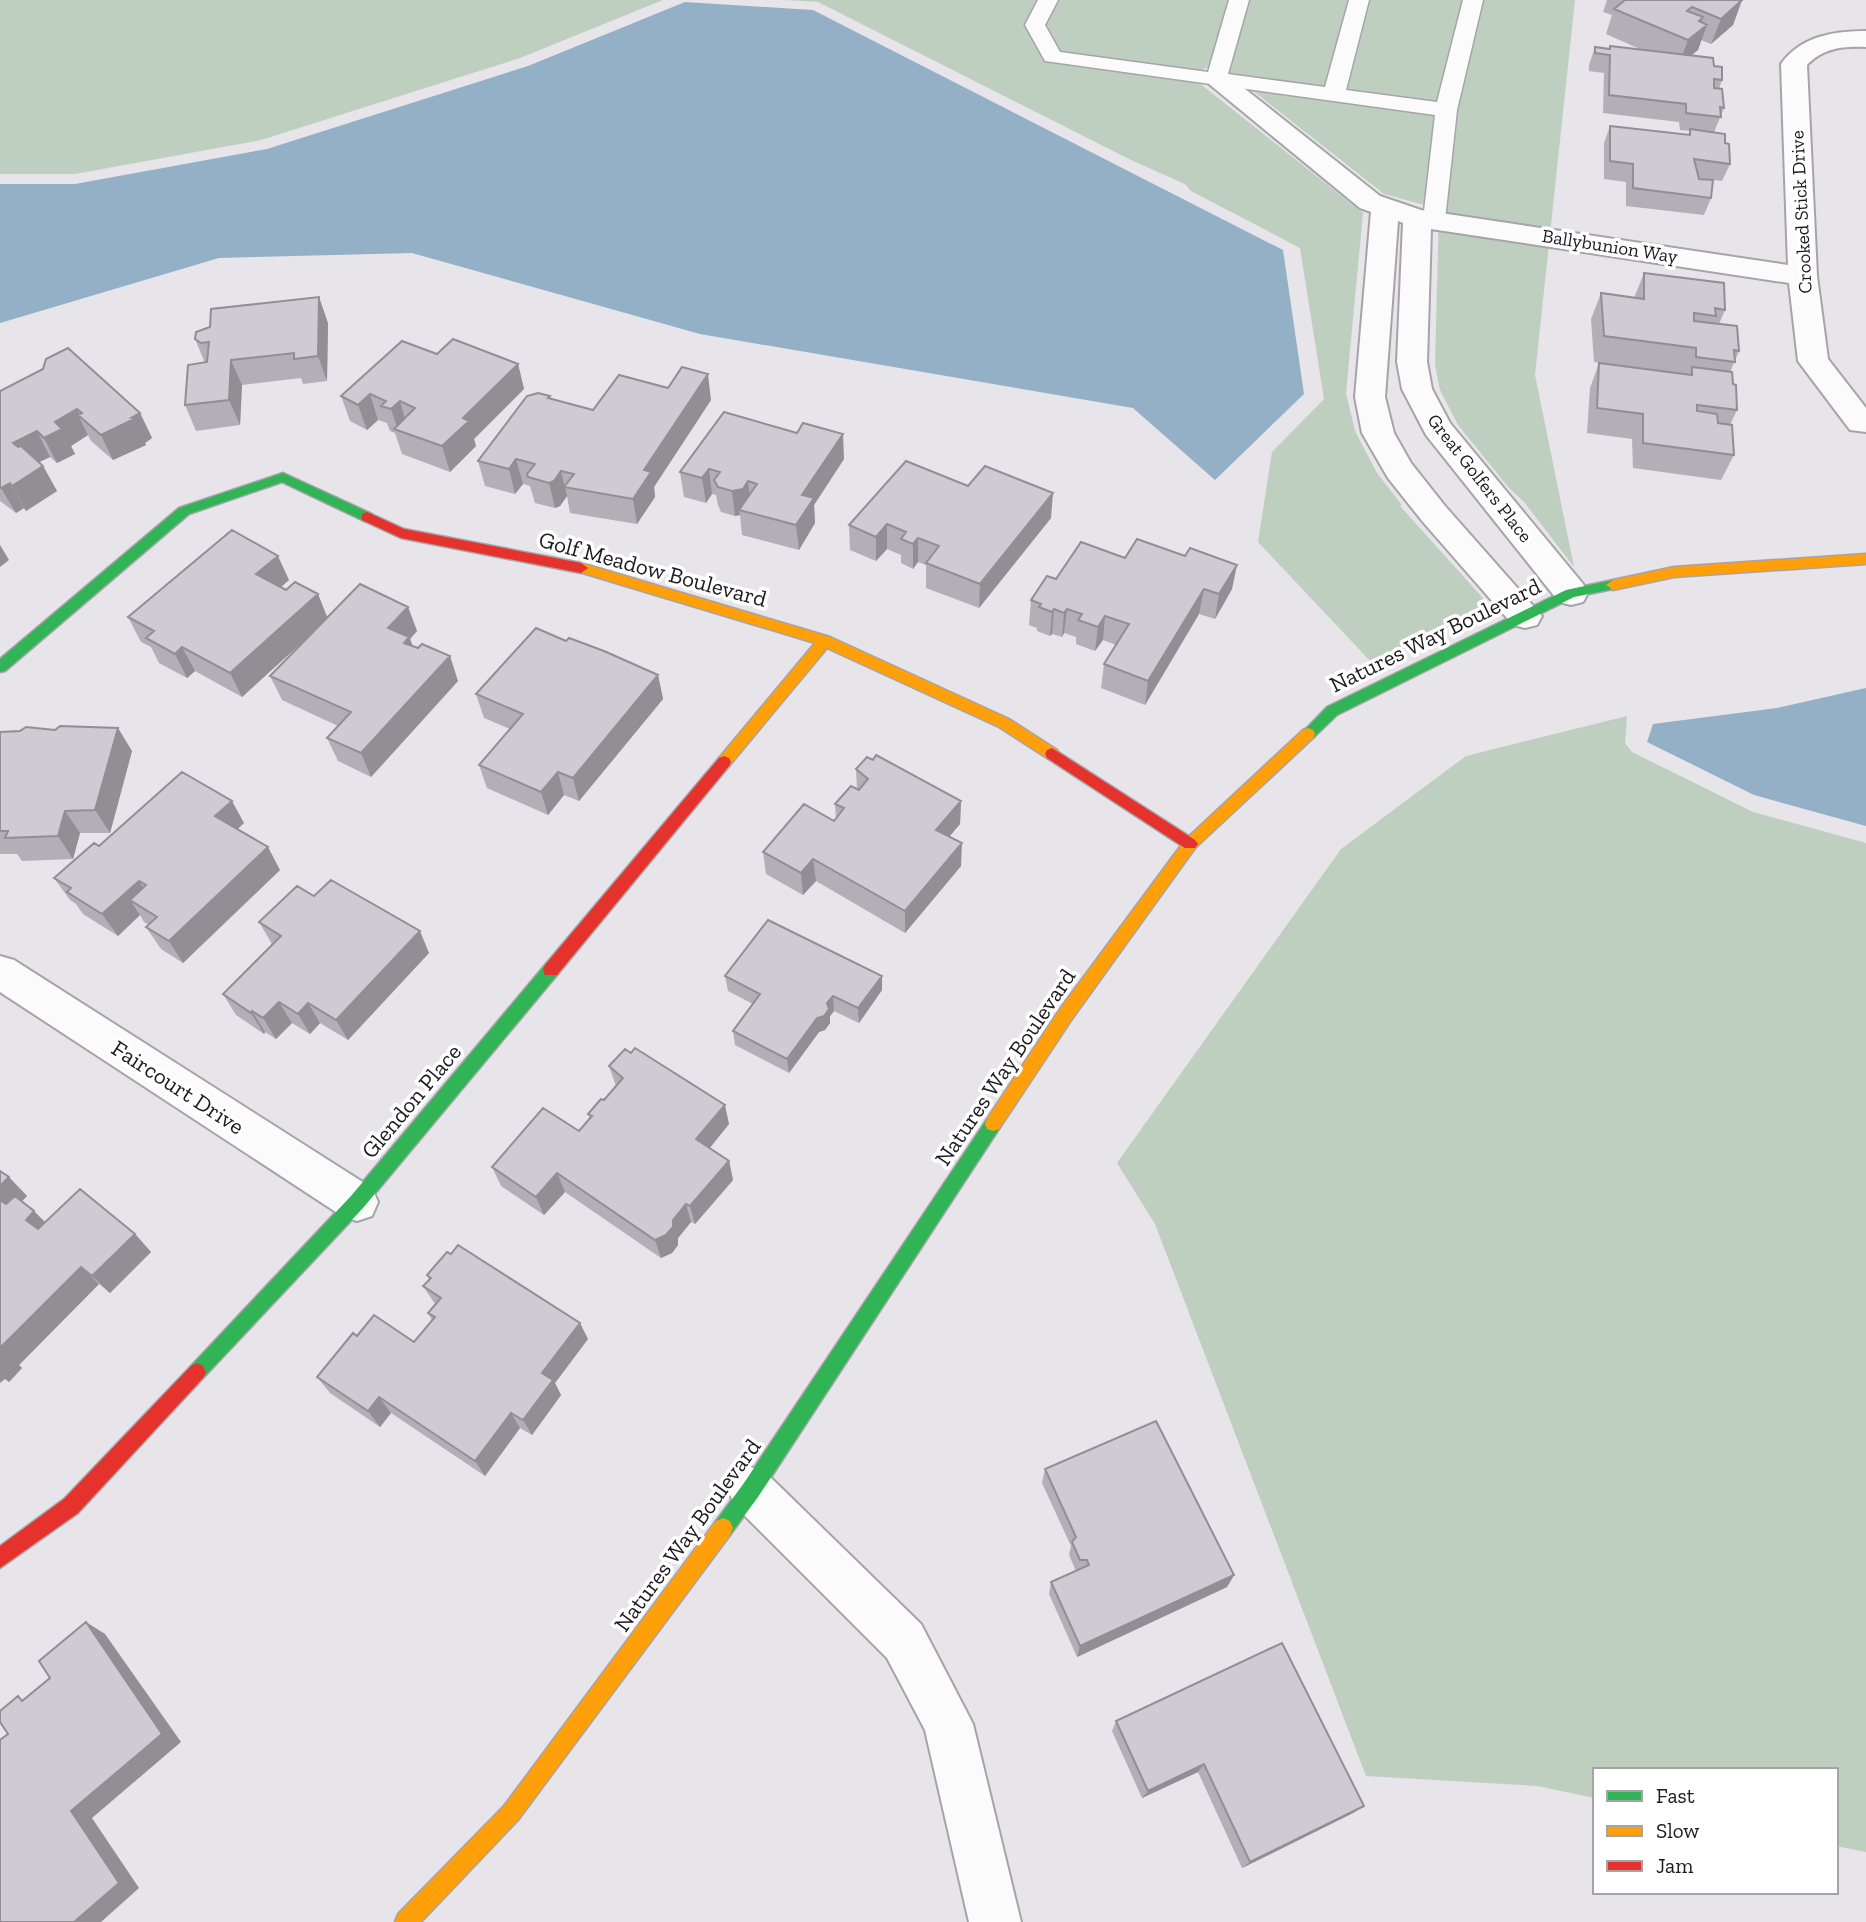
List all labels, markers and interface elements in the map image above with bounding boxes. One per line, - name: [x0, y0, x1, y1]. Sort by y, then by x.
- street label: Crooked Stick Drive: [1785, 130, 1817, 294]
- street label: Ballybunion Way: [1541, 224, 1680, 268]
- street label: Great Golfers Place: [1423, 409, 1537, 547]
- street label: Golf Meadow Boulevard: [536, 525, 770, 613]
- street label: Natures Way Boulevard: [1325, 571, 1546, 698]
- street label: Natures Way Boulevard: [929, 963, 1082, 1171]
- street label: Faircourt Drive: [106, 1034, 250, 1140]
- street label: Glendon Place: [355, 1038, 467, 1164]
- street label: Natures Way Boulevard: [608, 1433, 767, 1637]
- legend: [1593, 1768, 1838, 1894]
- text: Fast: [1656, 1783, 1695, 1808]
- text: Slow: [1656, 1818, 1699, 1843]
- text: Jam: [1656, 1853, 1693, 1878]

